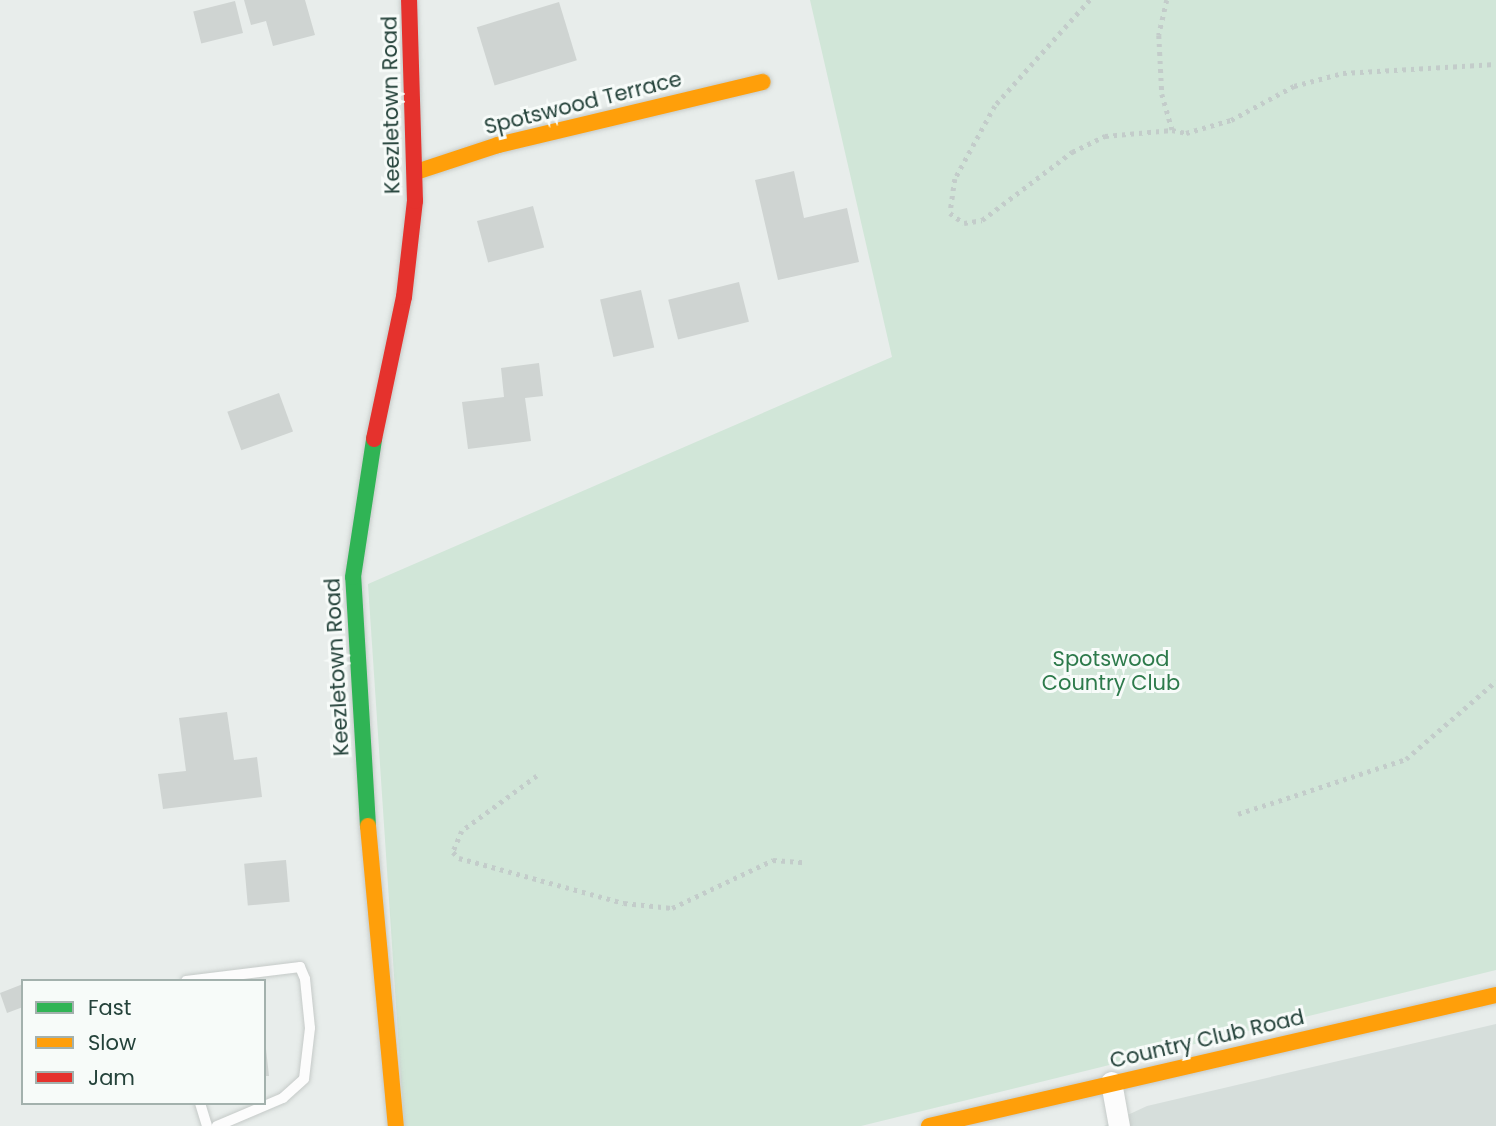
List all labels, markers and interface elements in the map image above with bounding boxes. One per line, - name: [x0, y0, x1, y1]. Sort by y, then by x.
- street label: Keezletown Road: [377, 16, 405, 194]
- street label: Spotswood Terrace: [482, 66, 684, 140]
- street label: Keezletown Road: [320, 577, 354, 757]
- park label: Spotswood Country Club: [1042, 646, 1180, 696]
- legend: [21, 979, 266, 1105]
- text: Fast: [88, 993, 131, 1022]
- street label: Country Club Road: [1107, 1004, 1307, 1074]
- text: Slow: [88, 1028, 136, 1057]
- text: Jam: [88, 1063, 135, 1092]

